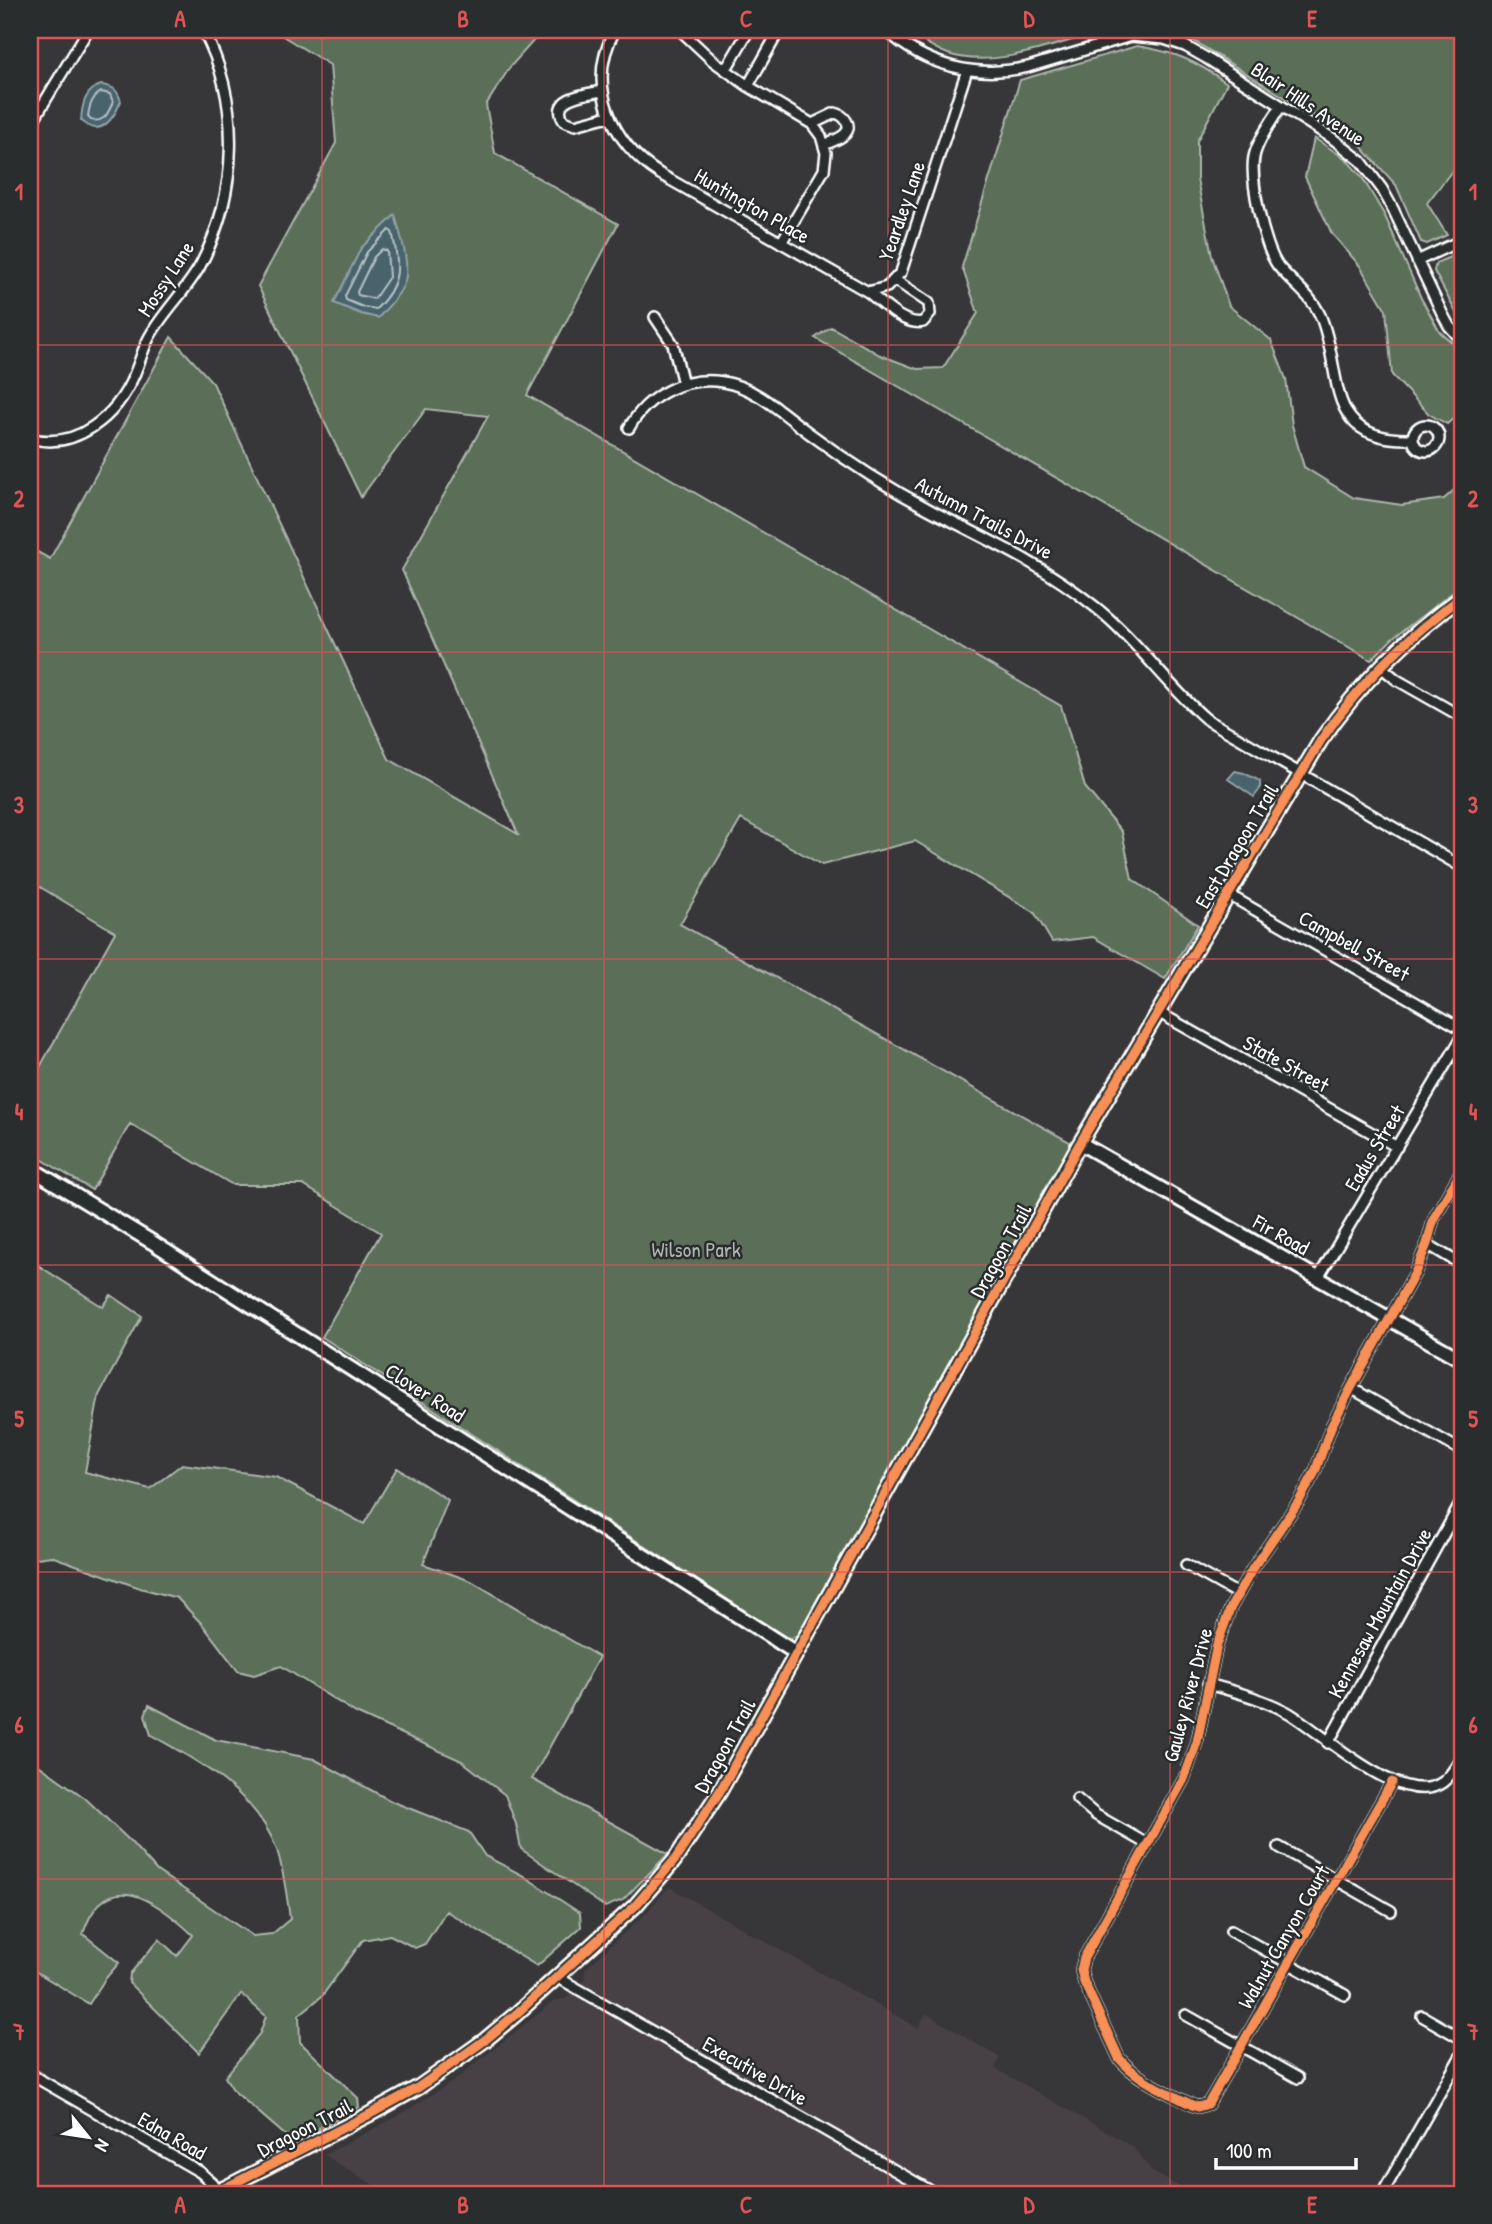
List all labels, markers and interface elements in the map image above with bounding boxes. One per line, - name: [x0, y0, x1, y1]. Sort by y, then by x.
- text: A: [174, 3, 186, 34]
- text: B: [457, 3, 469, 34]
- text: C: [740, 3, 752, 34]
- text: D: [1024, 3, 1036, 34]
- text: E: [1307, 3, 1318, 34]
- street label: Blair Hills Avenue: [1246, 55, 1371, 152]
- street label: Yeardley Lane: [871, 157, 932, 265]
- street label: Huntington Place: [689, 161, 815, 250]
- text: 1: [15, 176, 23, 207]
- text: 1: [1469, 176, 1477, 207]
- street label: Mossy Lane: [130, 235, 201, 322]
- street label: Autumn Trails Drive: [910, 469, 1058, 566]
- text: 2: [14, 483, 25, 514]
- text: 2: [1468, 483, 1479, 514]
- street label: East Dragoon Trail: [1188, 778, 1286, 914]
- text: 3: [14, 789, 24, 820]
- text: 3: [1468, 789, 1478, 820]
- street label: Campbell Street: [1294, 903, 1416, 988]
- street label: State Street: [1238, 1028, 1335, 1099]
- text: 4: [15, 1096, 24, 1127]
- text: 4: [1469, 1096, 1478, 1127]
- street label: Eadus Street: [1337, 1099, 1412, 1196]
- street label: Dragoon Trail: [963, 1198, 1038, 1303]
- street label: Fir Road: [1247, 1207, 1314, 1262]
- park label: Wilson Park: [651, 1235, 741, 1264]
- street label: Clover Road: [380, 1356, 471, 1429]
- text: 5: [14, 1403, 24, 1434]
- text: 5: [1468, 1403, 1478, 1434]
- street label: Kennesaw Mountain Drive: [1321, 1522, 1438, 1703]
- street label: Gauley River Drive: [1156, 1625, 1219, 1765]
- street label: Dragoon Trail: [687, 1693, 762, 1798]
- text: 6: [14, 1709, 24, 1740]
- text: 6: [1468, 1709, 1478, 1740]
- street label: Walnut Canyon Court: [1231, 1859, 1337, 2014]
- text: 7: [12, 2016, 25, 2047]
- text: 7: [1466, 2016, 1479, 2047]
- street label: Executive Drive: [697, 2029, 813, 2112]
- street label: Dragoon Trail: [252, 2091, 358, 2164]
- north arrow: [52, 2102, 122, 2172]
- street label: Edna Road: [133, 2104, 212, 2167]
- scale bar: [1216, 2126, 1356, 2170]
- text: N: [89, 2135, 117, 2156]
- text: 100 m: [1226, 2136, 1272, 2165]
- text: A: [174, 2189, 186, 2220]
- text: B: [457, 2189, 469, 2220]
- text: C: [740, 2189, 752, 2220]
- text: D: [1024, 2189, 1036, 2220]
- text: E: [1307, 2189, 1318, 2220]

